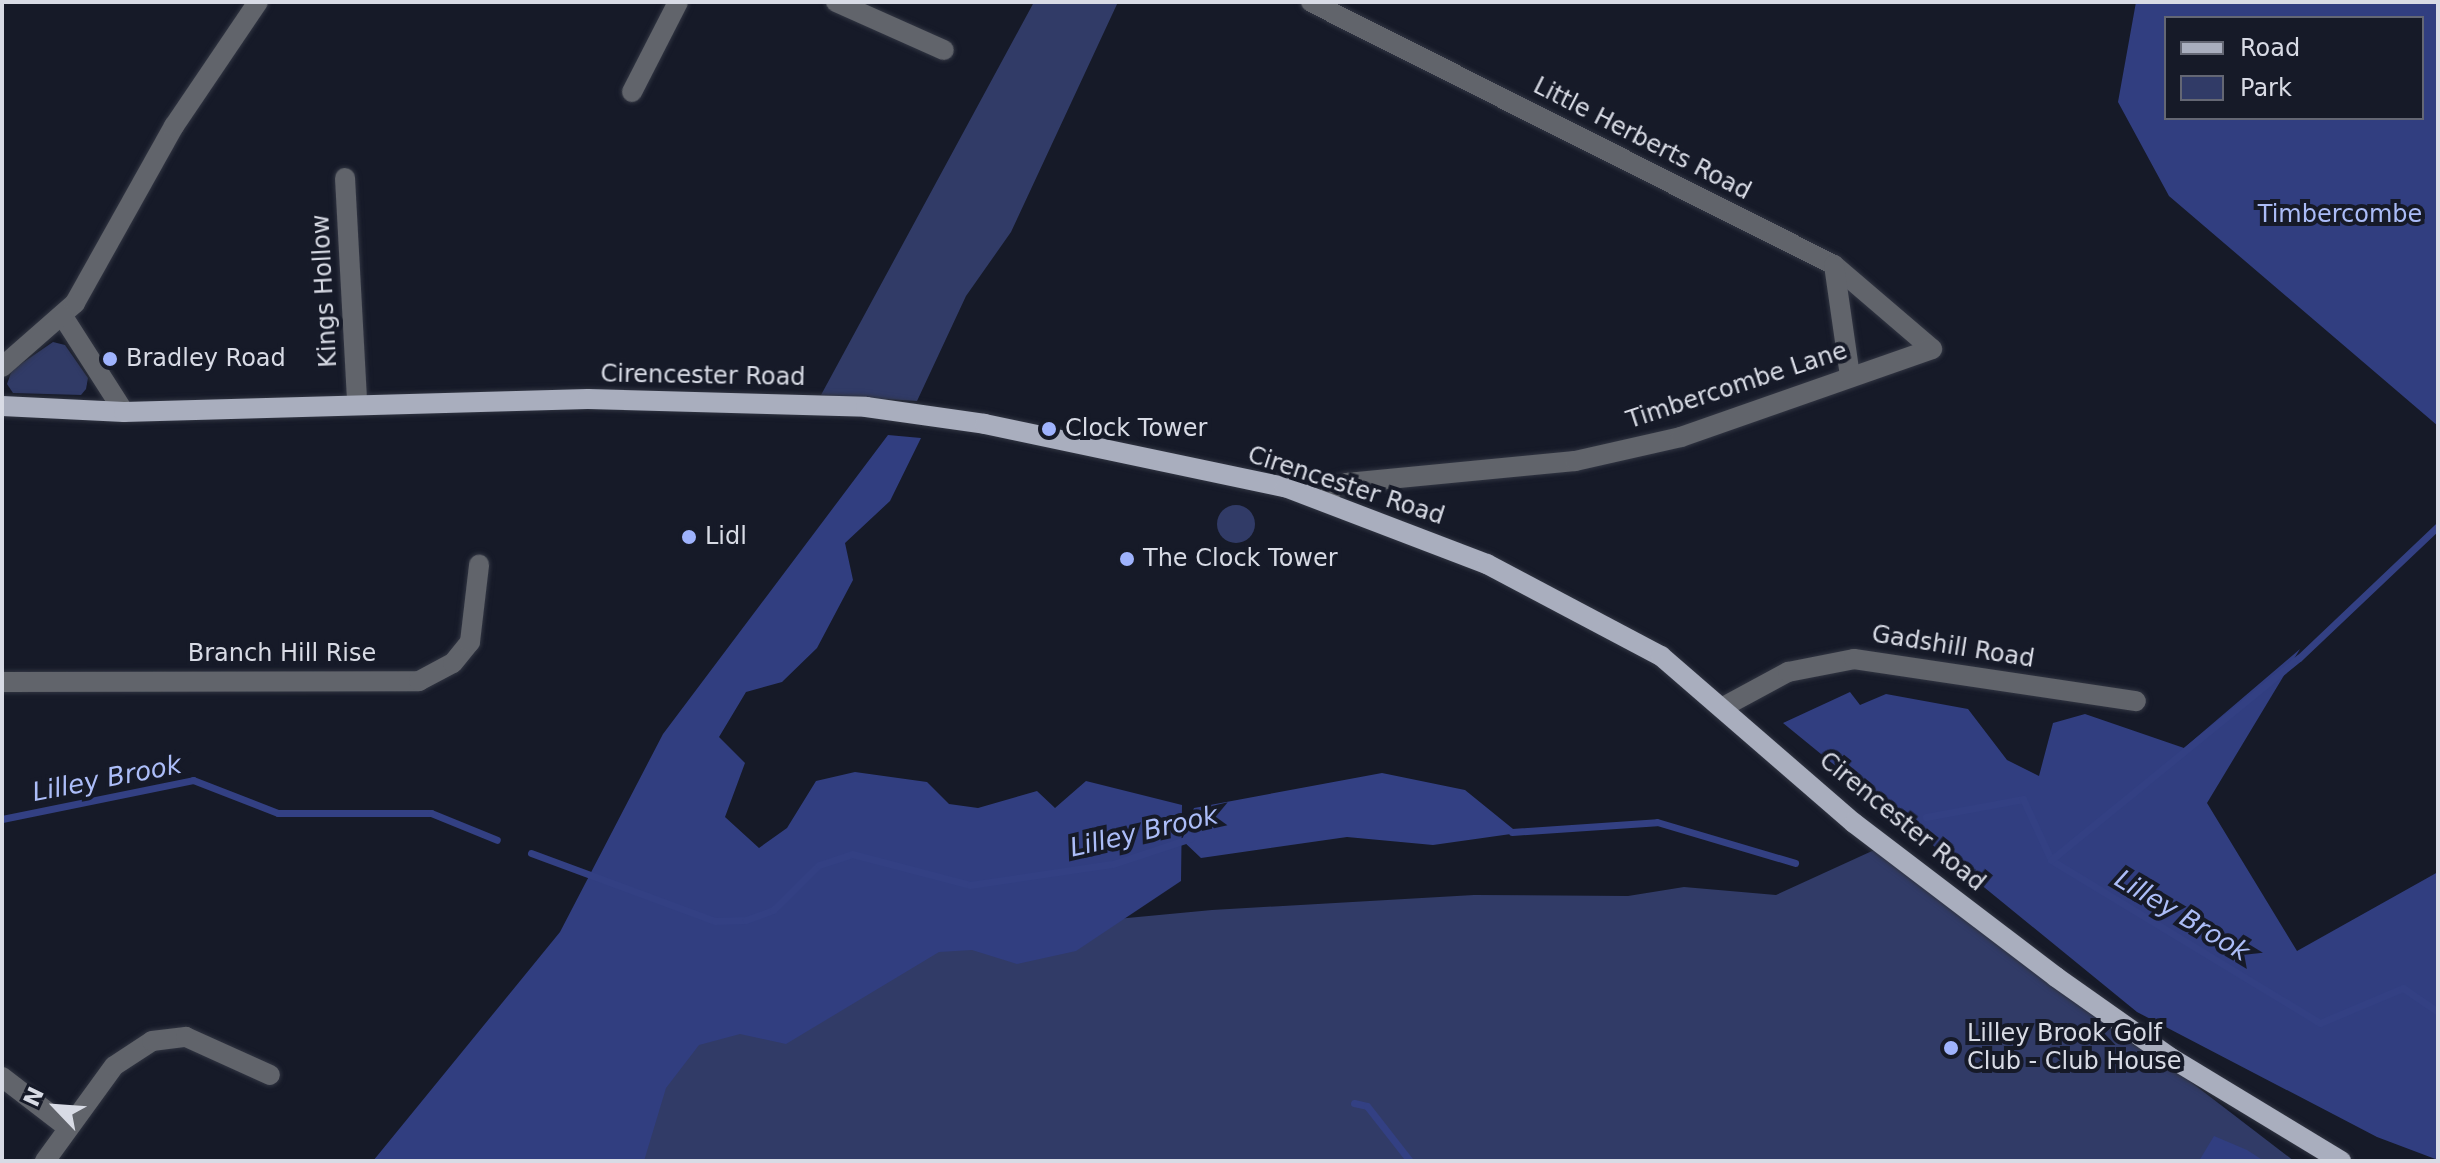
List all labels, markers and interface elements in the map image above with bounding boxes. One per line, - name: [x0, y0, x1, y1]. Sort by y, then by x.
- legend: [2164, 16, 2424, 120]
- text: Road: [2240, 34, 2300, 62]
- street label: Little Herberts Road: [1528, 72, 1756, 206]
- text: Park: [2240, 74, 2292, 102]
- park label: Timbercombe: [2258, 201, 2422, 229]
- street label: Kings Hollow: [307, 214, 343, 368]
- street label: Timbercombe Lane: [1623, 337, 1851, 435]
- place label: Bradley Road: [126, 345, 286, 373]
- marker: Bradley Road: [101, 350, 119, 368]
- street label: Cirencester Road: [600, 360, 806, 392]
- place label: Clock Tower: [1065, 415, 1207, 443]
- marker: Clock Tower: [1040, 420, 1058, 438]
- street label: Cirencester Road: [1244, 441, 1448, 531]
- place label: Lidl: [705, 523, 747, 551]
- marker: Lidl: [680, 528, 698, 546]
- place label: The Clock Tower: [1143, 545, 1338, 573]
- marker: The Clock Tower: [1118, 550, 1136, 568]
- street label: Gadshill Road: [1870, 620, 2036, 674]
- street label: Branch Hill Rise: [188, 640, 376, 668]
- street label: Cirencester Road: [1813, 746, 1991, 898]
- water label: Lilley Brook: [30, 749, 184, 809]
- water label: Lilley Brook: [1067, 800, 1221, 864]
- water label: Lilley Brook: [2109, 864, 2255, 968]
- place label: Lilley Brook Golf Club - Club House: [1967, 1020, 2182, 1076]
- marker: Lilley Brook Golf Club - Club House: [1942, 1039, 1960, 1057]
- north arrow: [16, 1067, 96, 1147]
- text: N: [19, 1083, 49, 1110]

